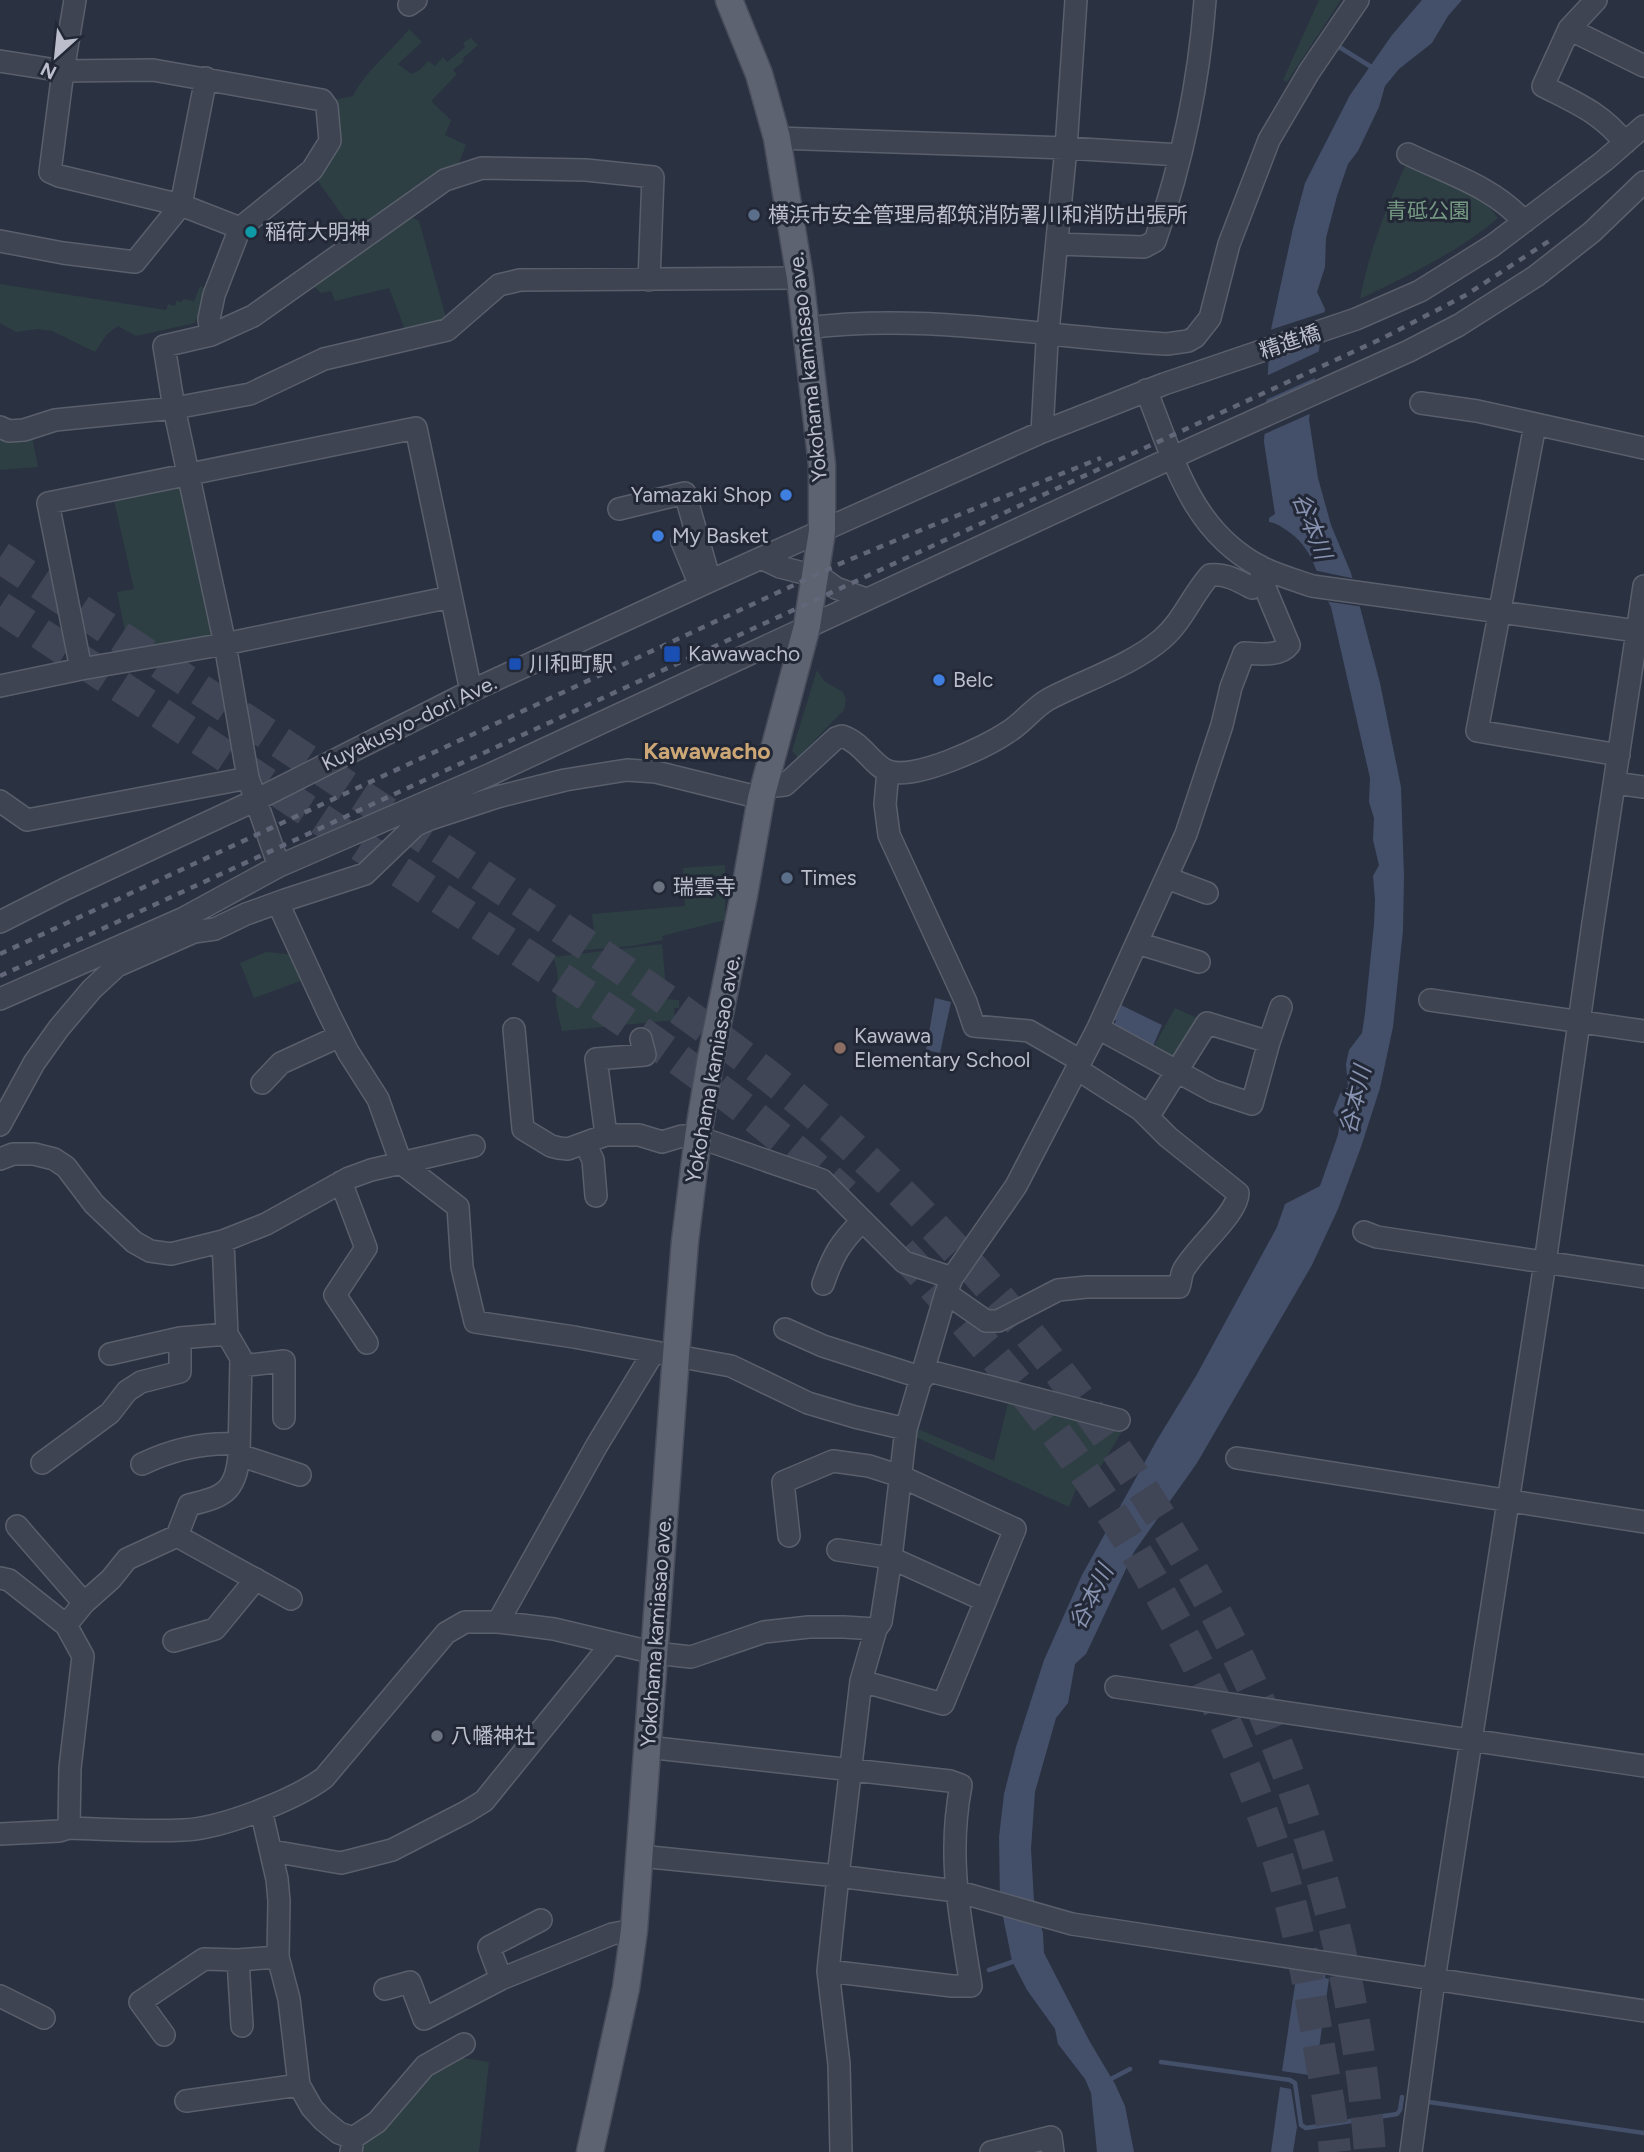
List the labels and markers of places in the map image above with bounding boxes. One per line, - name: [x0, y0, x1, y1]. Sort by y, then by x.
- place label: 横浜市安全管理局都筑消防署川和消防出張所: [768, 202, 1188, 227]
- marker: 横浜市安全管理局都筑消防署川和消防出張所: [746, 207, 762, 223]
- place label: 稲荷大明神: [265, 219, 370, 244]
- marker: 稲荷大明神: [243, 224, 259, 240]
- place label: Yamazaki Shop: [631, 482, 772, 507]
- marker: Yamazaki Shop: [778, 487, 794, 503]
- place label: My Basket: [672, 523, 769, 548]
- marker: My Basket: [650, 528, 666, 544]
- place label: Kawawacho: [688, 641, 800, 666]
- marker: Kawawacho: [662, 644, 682, 664]
- place label: 川和町駅: [529, 651, 613, 676]
- marker: 川和町駅: [507, 656, 523, 672]
- place label: Belc: [953, 667, 993, 692]
- marker: Belc: [931, 672, 947, 688]
- place label: Times: [801, 865, 857, 890]
- marker: Times: [779, 870, 795, 886]
- place label: 瑞雲寺: [673, 874, 736, 899]
- marker: 瑞雲寺: [651, 879, 667, 895]
- place label: Kawawa Elementary School: [854, 1023, 1030, 1072]
- marker: Kawawa Elementary School: [832, 1040, 848, 1056]
- place label: 八幡神社: [451, 1723, 535, 1748]
- marker: 八幡神社: [429, 1728, 445, 1744]

